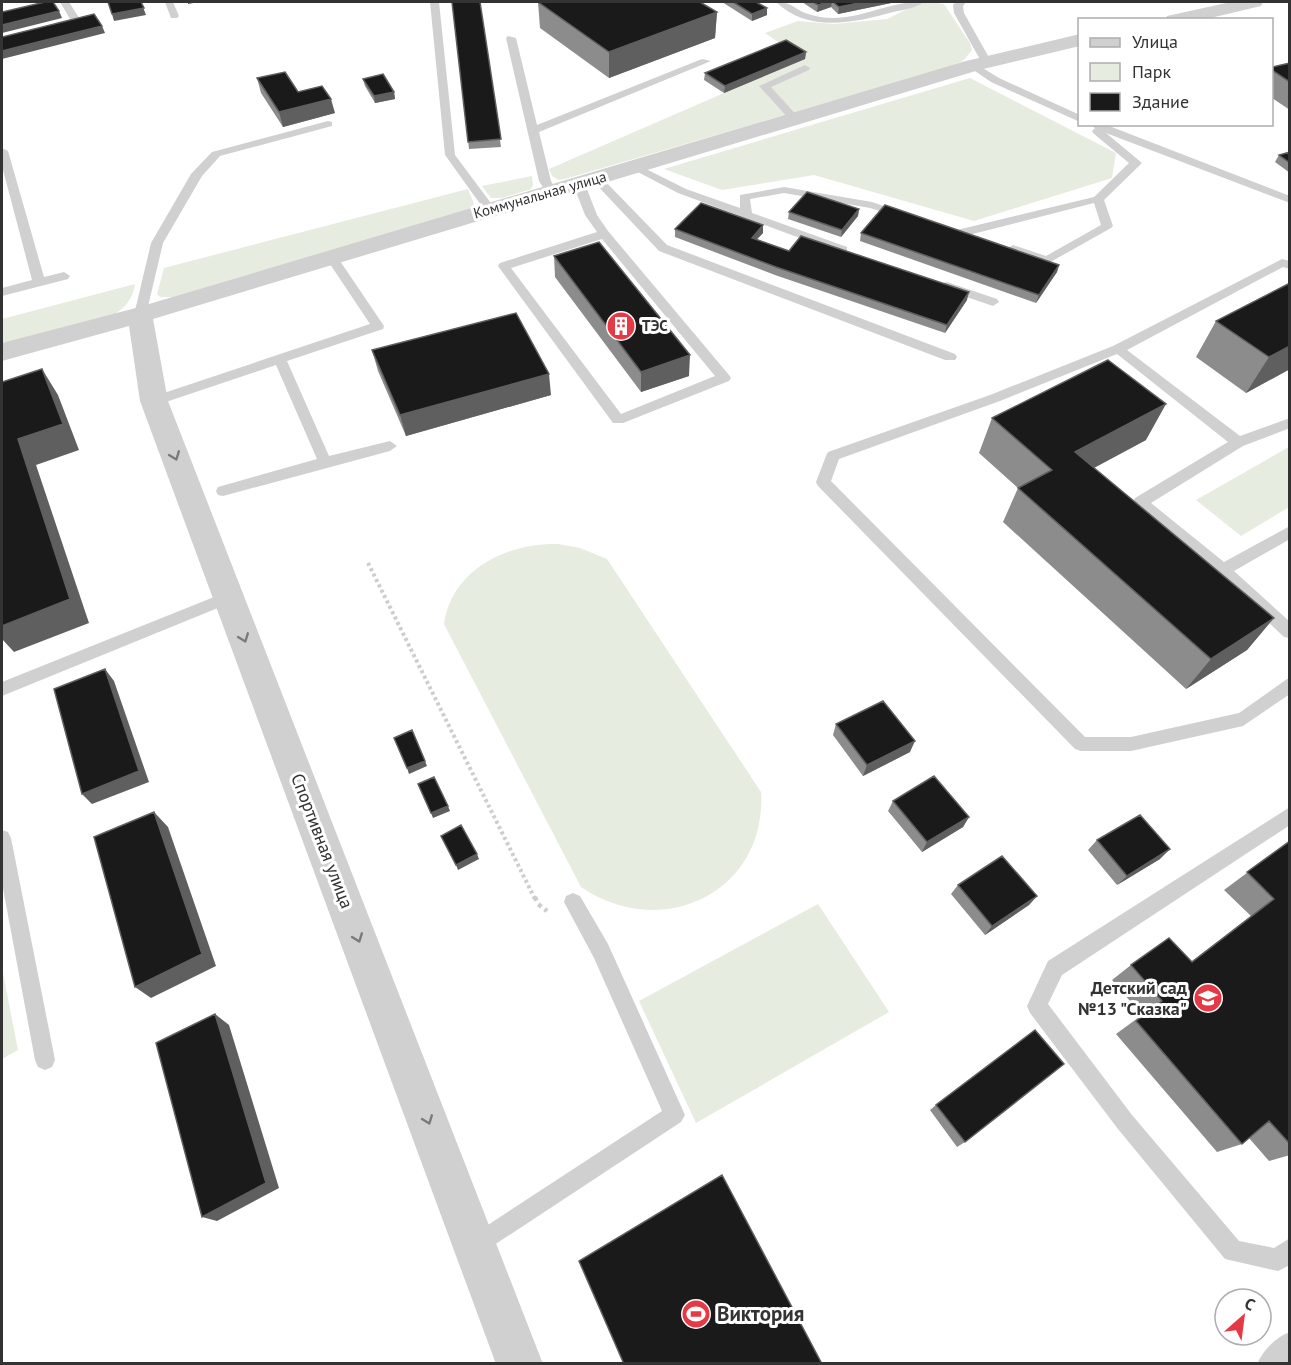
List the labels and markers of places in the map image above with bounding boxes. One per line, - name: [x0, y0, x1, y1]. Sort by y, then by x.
- building icon: ТЭС: [605, 310, 637, 342]
- place label: ТЭС: [642, 316, 668, 335]
- place label: Детский сад №13 "Сказка": [1078, 976, 1187, 1020]
- school or university icon: Детский сад №13 "Сказка": [1192, 982, 1224, 1014]
- sports icon: Виктория: [680, 1298, 712, 1330]
- place label: Виктория: [717, 1300, 804, 1327]

